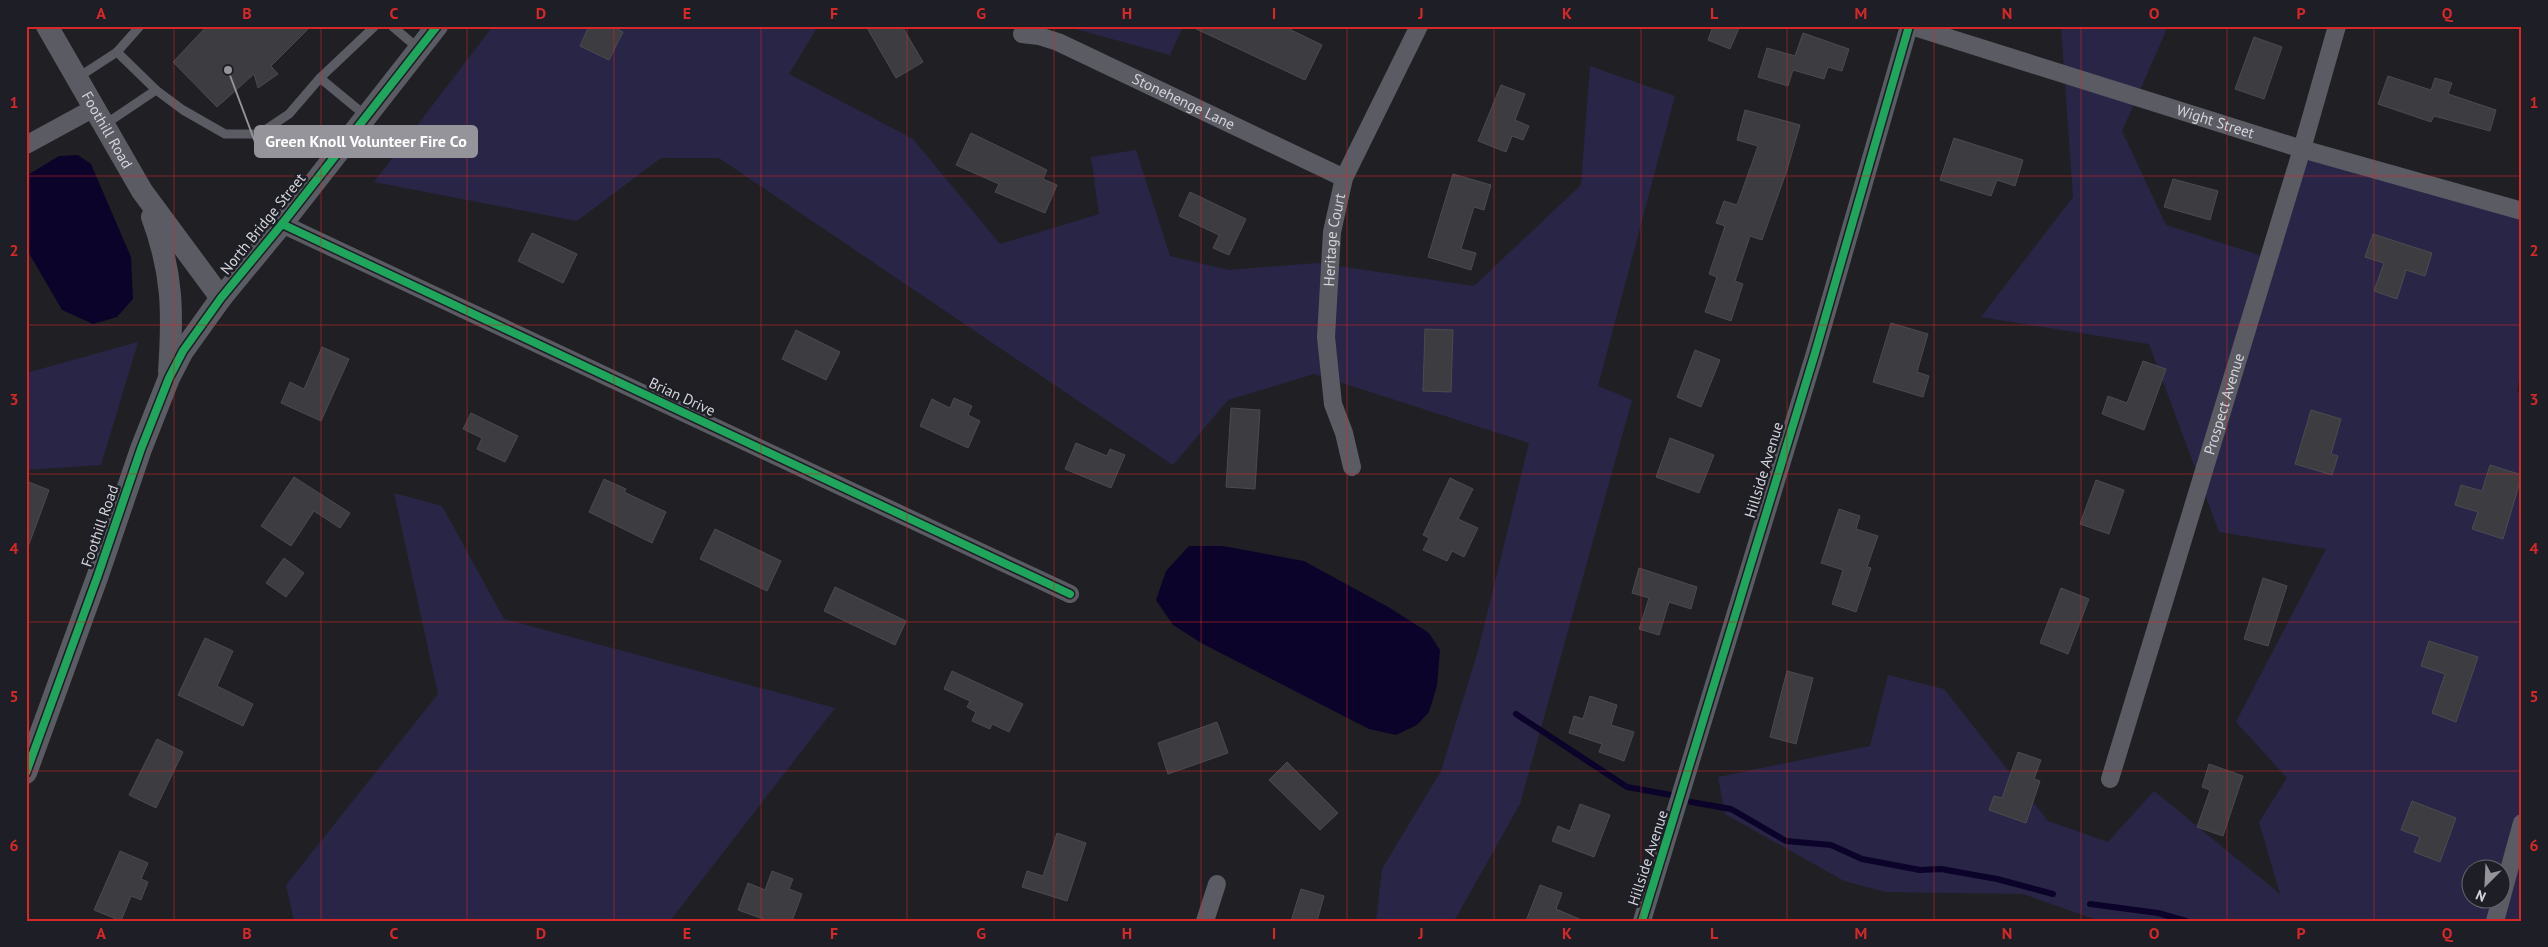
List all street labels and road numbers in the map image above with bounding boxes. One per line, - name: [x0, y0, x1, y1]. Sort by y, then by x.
- street label: Stonehenge Lane: [1129, 69, 1238, 134]
- street label: Foothill Road: [78, 88, 137, 172]
- street label: Wight Street: [2174, 100, 2257, 142]
- street label: North Bridge Street: [216, 169, 309, 278]
- street label: Heritage Court: [1319, 191, 1349, 287]
- street label: Prospect Avenue: [2199, 351, 2248, 457]
- street label: Brian Drive: [646, 373, 718, 420]
- street label: Hillside Avenue: [1740, 420, 1787, 520]
- street label: Foothill Road: [77, 482, 122, 569]
- street label: Hillside Avenue: [1623, 808, 1672, 908]

